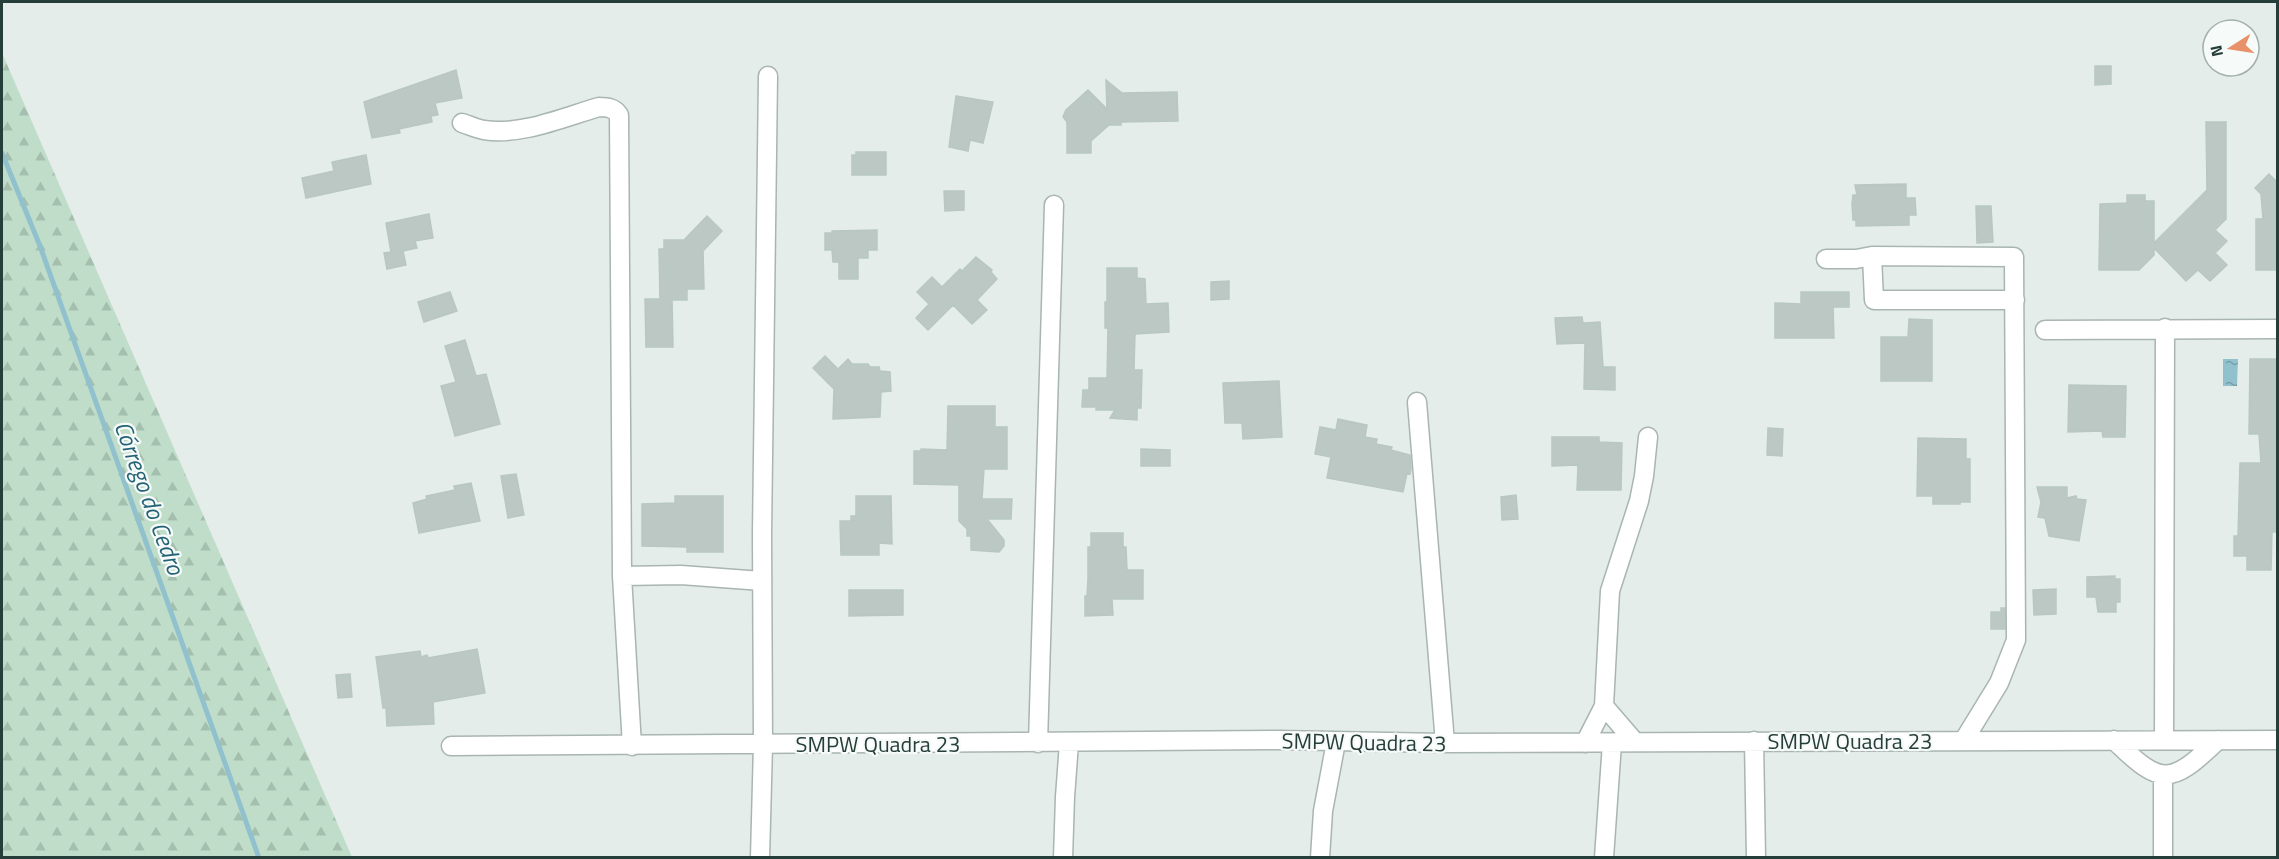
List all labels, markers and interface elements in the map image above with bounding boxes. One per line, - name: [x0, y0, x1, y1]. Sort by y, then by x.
- north arrow: [2201, 18, 2261, 78]
- text: N: [2203, 43, 2229, 59]
- water label: Córrego do Cedro: [105, 416, 195, 581]
- street label: SMPW Quadra 23: [1281, 724, 1447, 760]
- street label: SMPW Quadra 23: [1768, 724, 1932, 758]
- street label: SMPW Quadra 23: [796, 727, 960, 761]

